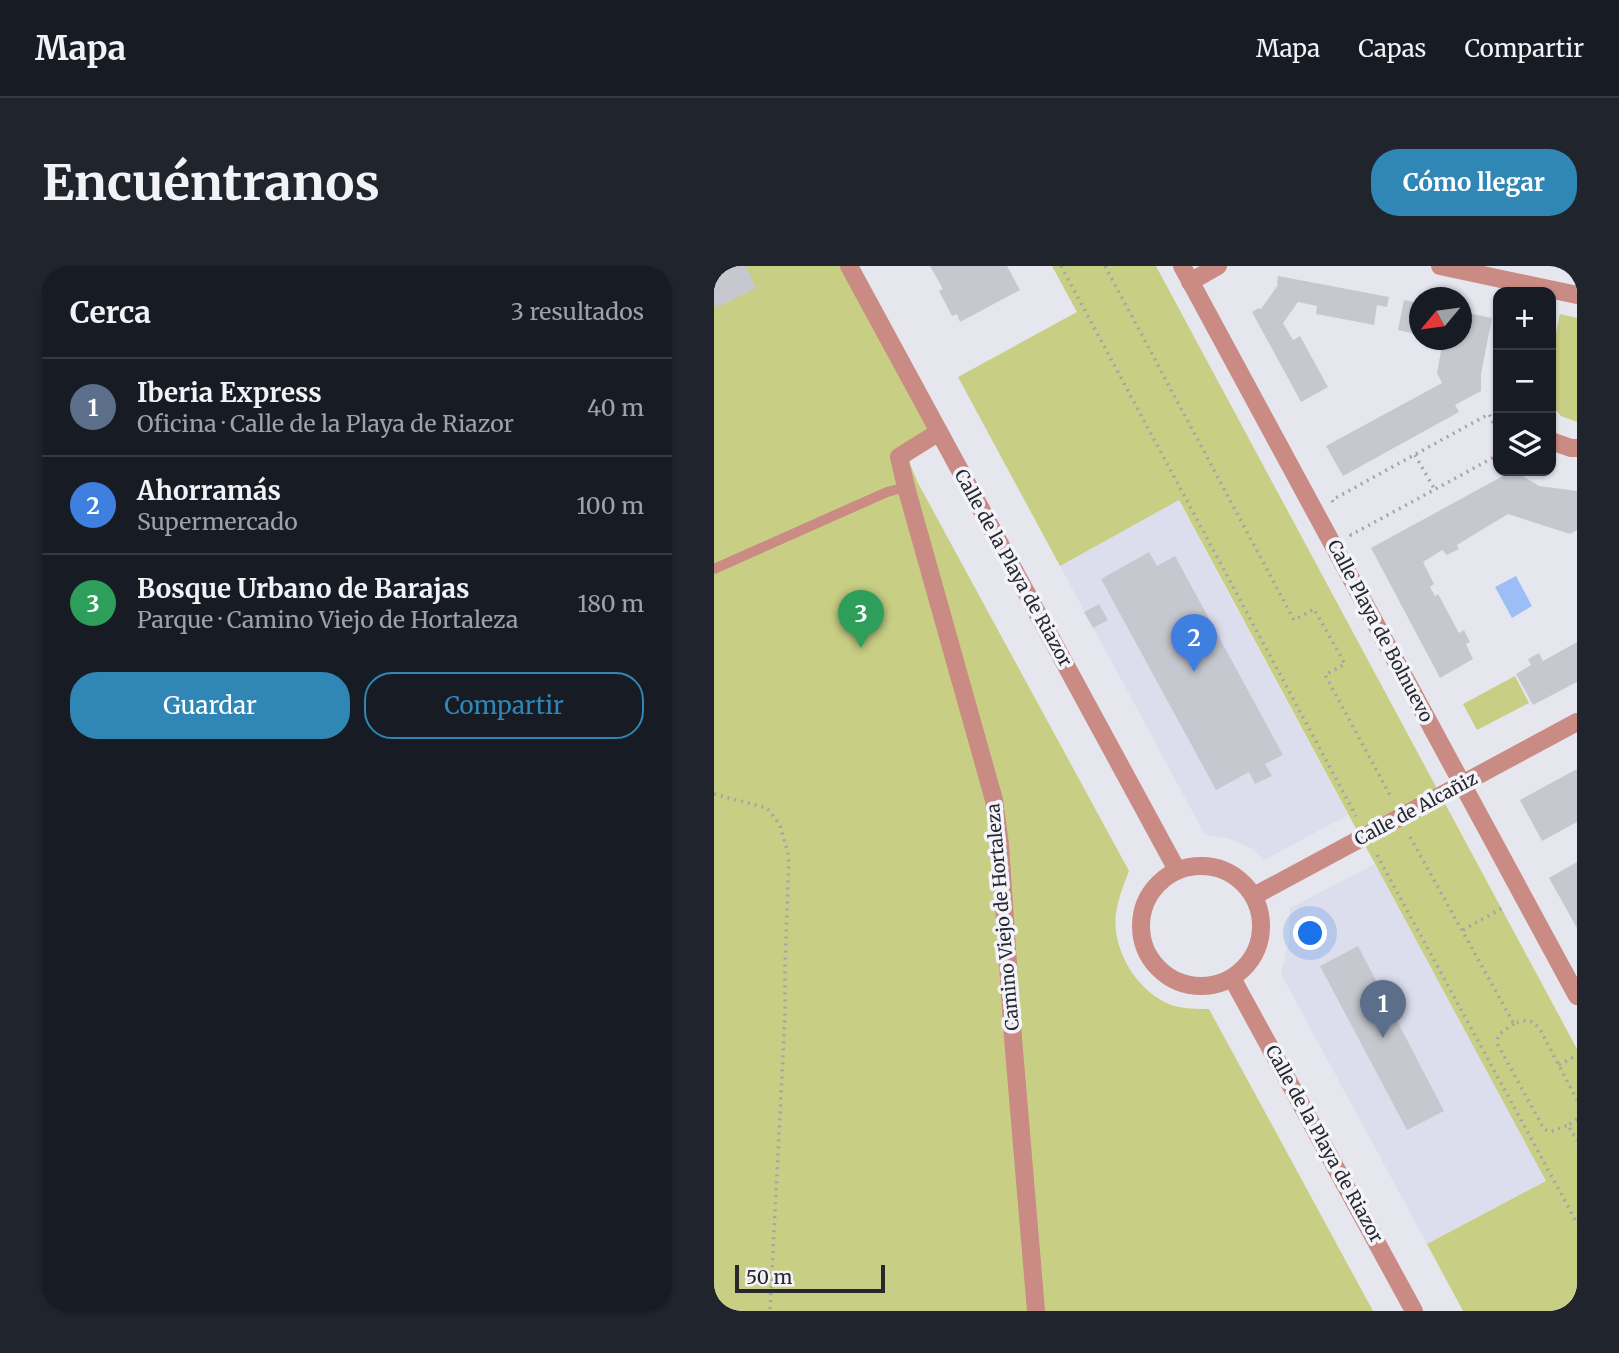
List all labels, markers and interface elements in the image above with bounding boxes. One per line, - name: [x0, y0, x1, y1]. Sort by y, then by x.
- text: Mapa: [35, 28, 126, 69]
- text: Mapa: [1256, 33, 1320, 64]
- text: Capas: [1358, 33, 1426, 64]
- text: Compartir: [1464, 33, 1584, 64]
- button: Cómo llegar: [1371, 149, 1577, 216]
- text: Encuéntranos: [42, 152, 380, 213]
- north arrow: [1409, 287, 1472, 350]
- map controls: [1493, 287, 1556, 476]
- button: +: [1493, 287, 1556, 350]
- text: Cerca: [70, 293, 151, 331]
- text: 3 resultados: [511, 297, 644, 326]
- button: −: [1493, 350, 1556, 413]
- text: Iberia Express: [137, 376, 322, 409]
- text: 1: [88, 393, 98, 422]
- text: 40 m: [587, 393, 644, 422]
- text: Oficina · Calle de la Playa de Riazor: [137, 409, 514, 438]
- button: layers: [1493, 413, 1556, 476]
- street label: Calle de la Playa de Riazor: [950, 465, 1077, 670]
- text: Ahorramás: [137, 474, 281, 507]
- text: 2: [86, 491, 100, 520]
- text: 100 m: [576, 491, 644, 520]
- text: Supermercado: [137, 507, 298, 536]
- street label: Calle Playa de Bolnuevo: [1323, 536, 1438, 726]
- text: Bosque Urbano de Barajas: [137, 572, 469, 605]
- text: 3: [86, 589, 100, 618]
- text: 180 m: [578, 589, 644, 618]
- pin: 3: [838, 590, 884, 648]
- text: Parque · Camino Viejo de Hortaleza: [137, 605, 518, 634]
- pin: 2: [1171, 614, 1217, 672]
- button: Guardar: [70, 672, 350, 739]
- button: Compartir: [364, 672, 644, 739]
- street label: Calle de Alcañiz: [1350, 766, 1481, 851]
- street label: Camino Viejo de Hortaleza: [981, 802, 1024, 1032]
- your location: [1293, 916, 1327, 950]
- pin: 1: [1360, 980, 1406, 1038]
- street label: Calle de la Playa de Riazor: [1261, 1041, 1388, 1246]
- scale bar: [735, 1262, 886, 1294]
- text: 50 m: [746, 1265, 792, 1289]

